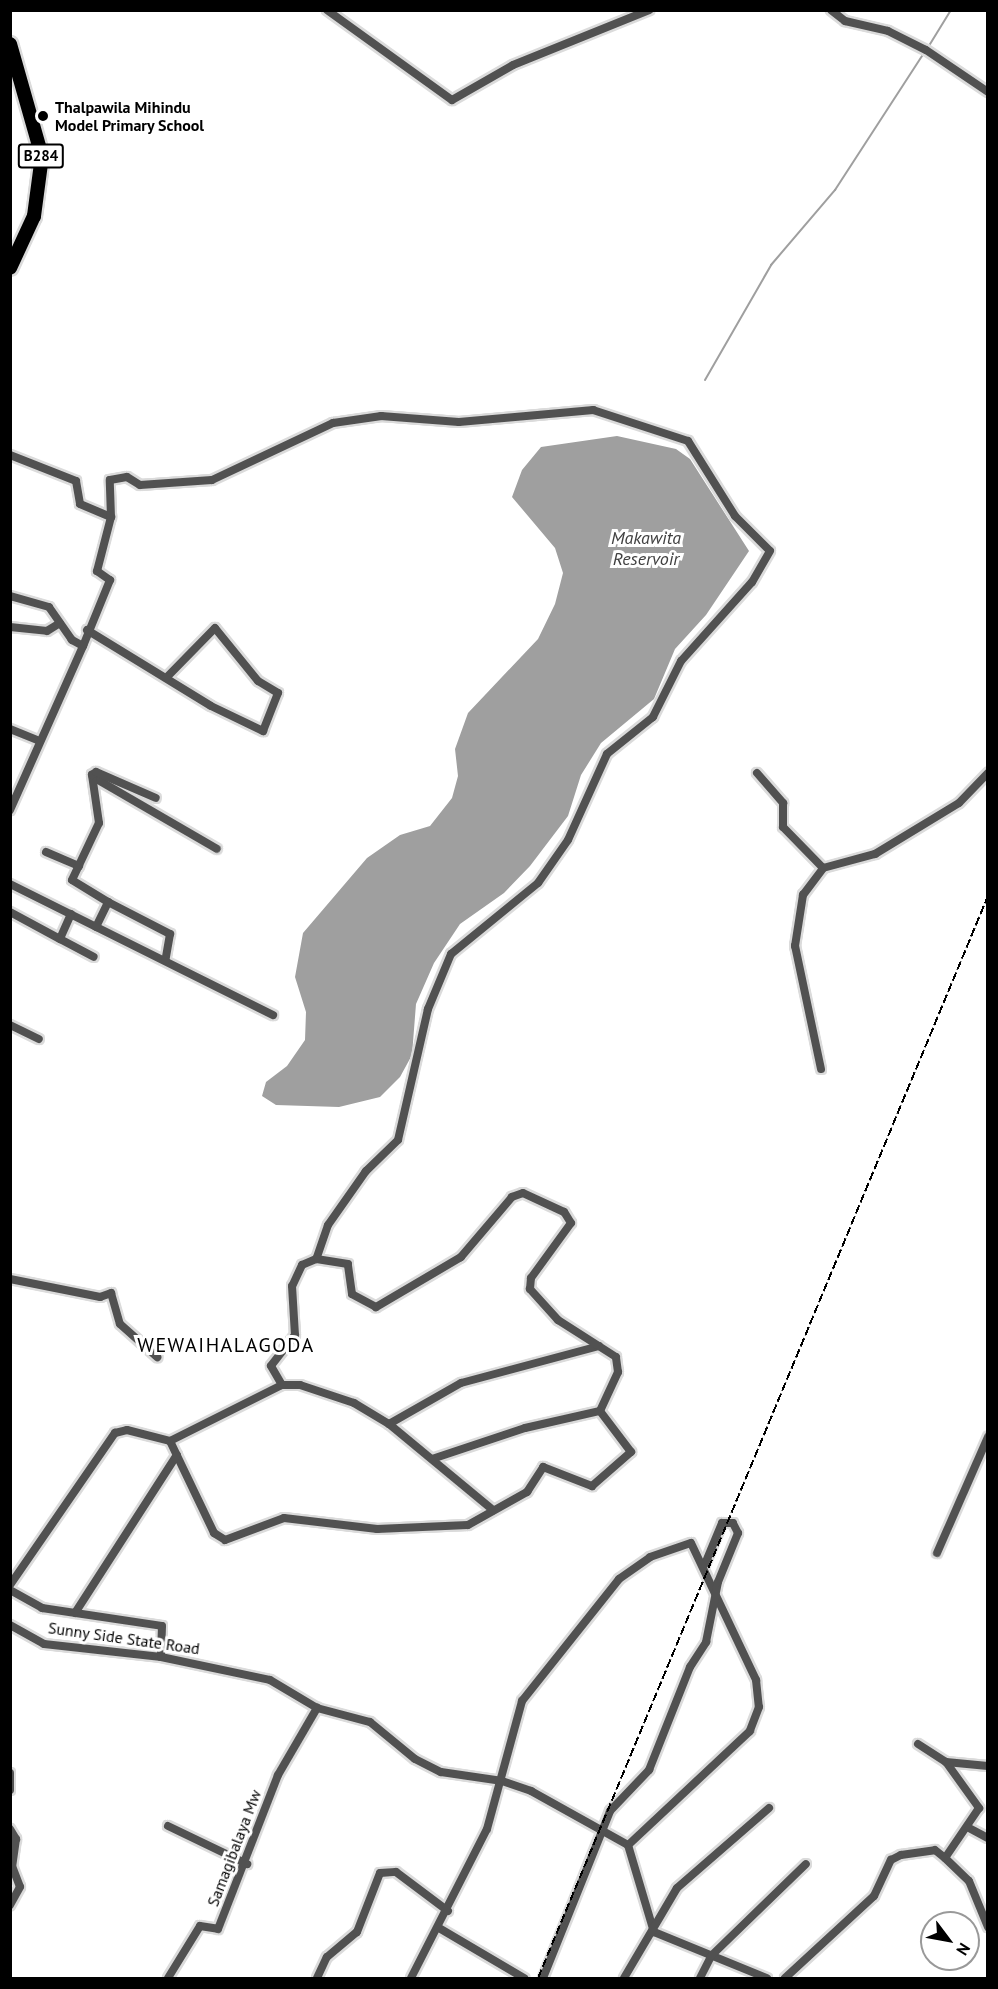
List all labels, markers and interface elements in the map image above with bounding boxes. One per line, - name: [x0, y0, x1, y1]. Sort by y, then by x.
- place label: Thalpawila Mihindu Model Primary School: [55, 97, 205, 135]
- marker: Thalpawila Mihindu Model Primary School: [36, 109, 50, 123]
- road number: B284: [17, 144, 65, 168]
- water label: Makawita Reservoir: [611, 528, 681, 570]
- district label: WEWAIHALAGODA: [137, 1333, 315, 1357]
- street label: Sunny Side State Road: [47, 1618, 201, 1658]
- street label: Samagibalaya Mw: [203, 1787, 265, 1909]
- north arrow: [920, 1911, 980, 1971]
- text: N: [952, 1940, 975, 1959]

